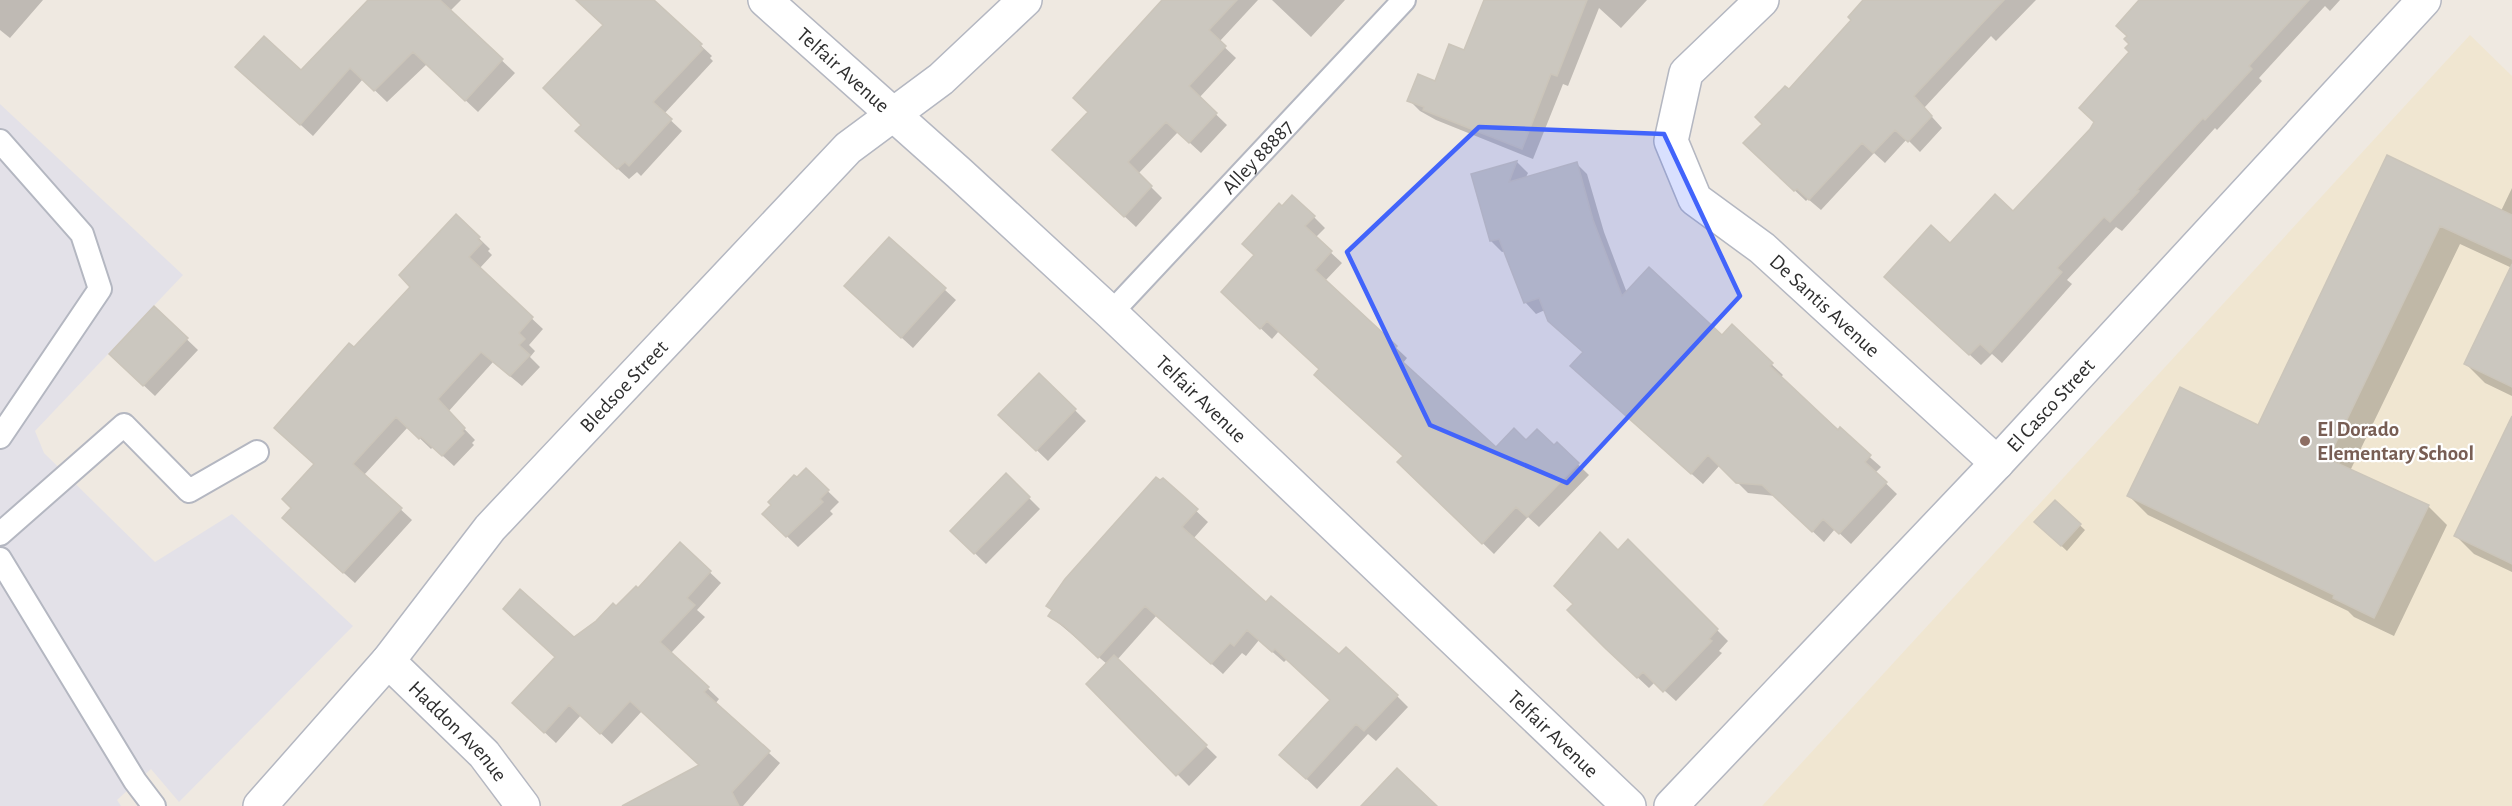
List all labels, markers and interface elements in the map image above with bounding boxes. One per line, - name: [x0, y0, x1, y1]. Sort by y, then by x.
- street label: Telfair Avenue: [793, 24, 893, 117]
- street label: Alley 88887: [1218, 116, 1297, 198]
- street label: De Santis Avenue: [1765, 251, 1884, 361]
- street label: Bledsoe Street: [576, 336, 672, 436]
- street label: Telfair Avenue: [1151, 351, 1250, 447]
- street label: El Casco Street: [2003, 355, 2099, 456]
- place label: El Dorado Elementary School: [2317, 419, 2474, 464]
- marker: El Dorado Elementary School: [2298, 434, 2312, 448]
- street label: Haddon Avenue: [404, 677, 511, 785]
- street label: Telfair Avenue: [1503, 687, 1602, 782]

